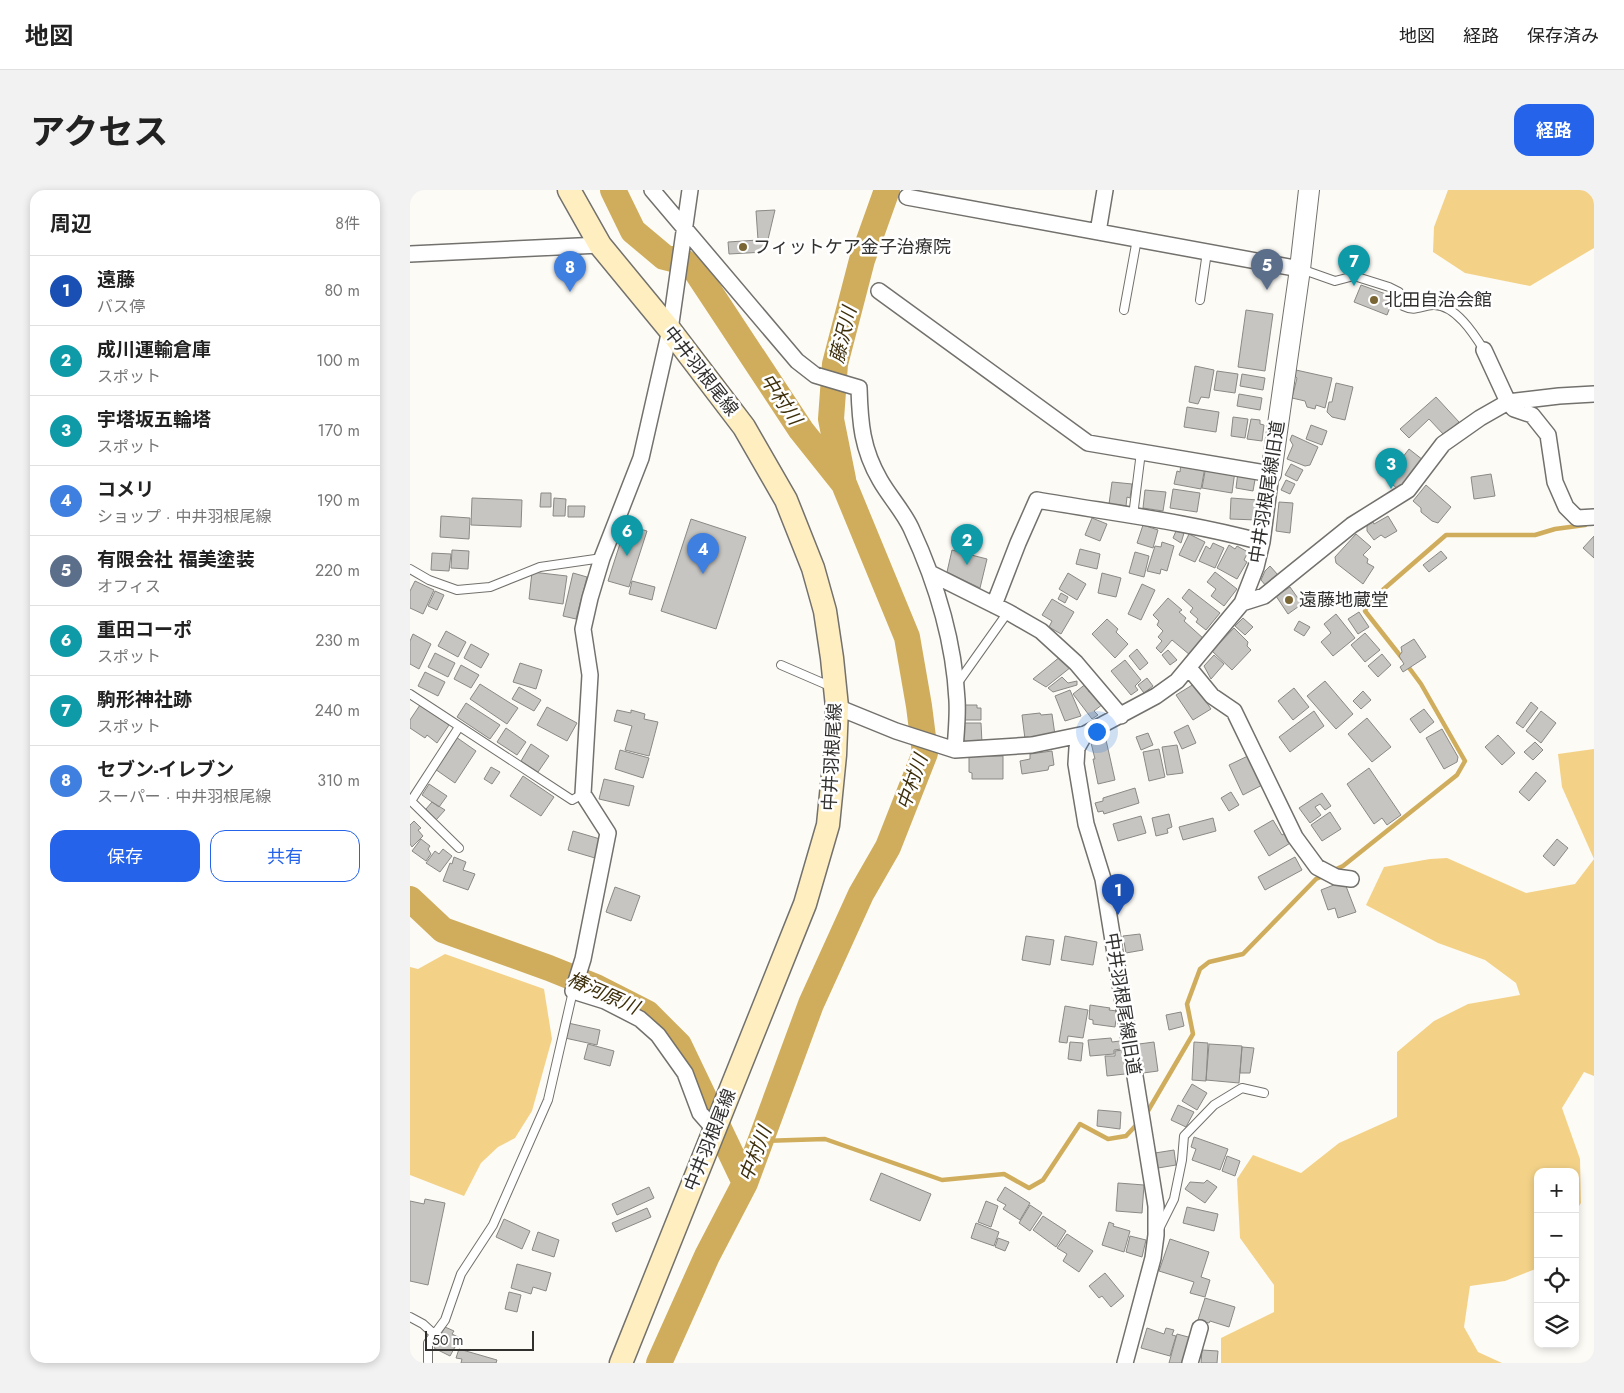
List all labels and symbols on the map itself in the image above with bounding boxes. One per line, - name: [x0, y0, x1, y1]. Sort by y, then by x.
- place label: フィットケア金子治療院: [753, 234, 951, 260]
- marker: フィットケア金子治療院: [737, 241, 749, 253]
- pin: 7: [1338, 245, 1370, 286]
- pin: 5: [1251, 249, 1283, 290]
- pin: 8: [554, 251, 586, 292]
- place label: 北田自治会館: [1384, 287, 1492, 313]
- marker: 北田自治会館: [1368, 294, 1380, 306]
- water label: 藤沢川: [823, 302, 863, 366]
- street label: 中井羽根尾線: [658, 320, 744, 422]
- water label: 中村川: [754, 368, 809, 432]
- street label: 中井羽根尾線旧道: [1243, 419, 1291, 565]
- pin: 3: [1375, 448, 1407, 489]
- pin: 6: [611, 515, 643, 556]
- pin: 2: [951, 524, 983, 565]
- pin: 4: [687, 533, 719, 574]
- place label: 遠藤地蔵堂: [1299, 587, 1389, 613]
- marker: 遠藤地蔵堂: [1283, 594, 1295, 606]
- street label: 中井羽根尾線: [816, 702, 848, 812]
- your location: [1084, 719, 1110, 745]
- water label: 中村川: [890, 749, 935, 813]
- pin: 1: [1102, 874, 1134, 915]
- street label: 中井羽根尾線旧道: [1099, 931, 1147, 1077]
- water label: 椿河原川: [563, 965, 645, 1022]
- street label: 中井羽根尾線: [678, 1085, 742, 1195]
- water label: 中村川: [732, 1121, 779, 1185]
- scale bar: [425, 1328, 534, 1351]

